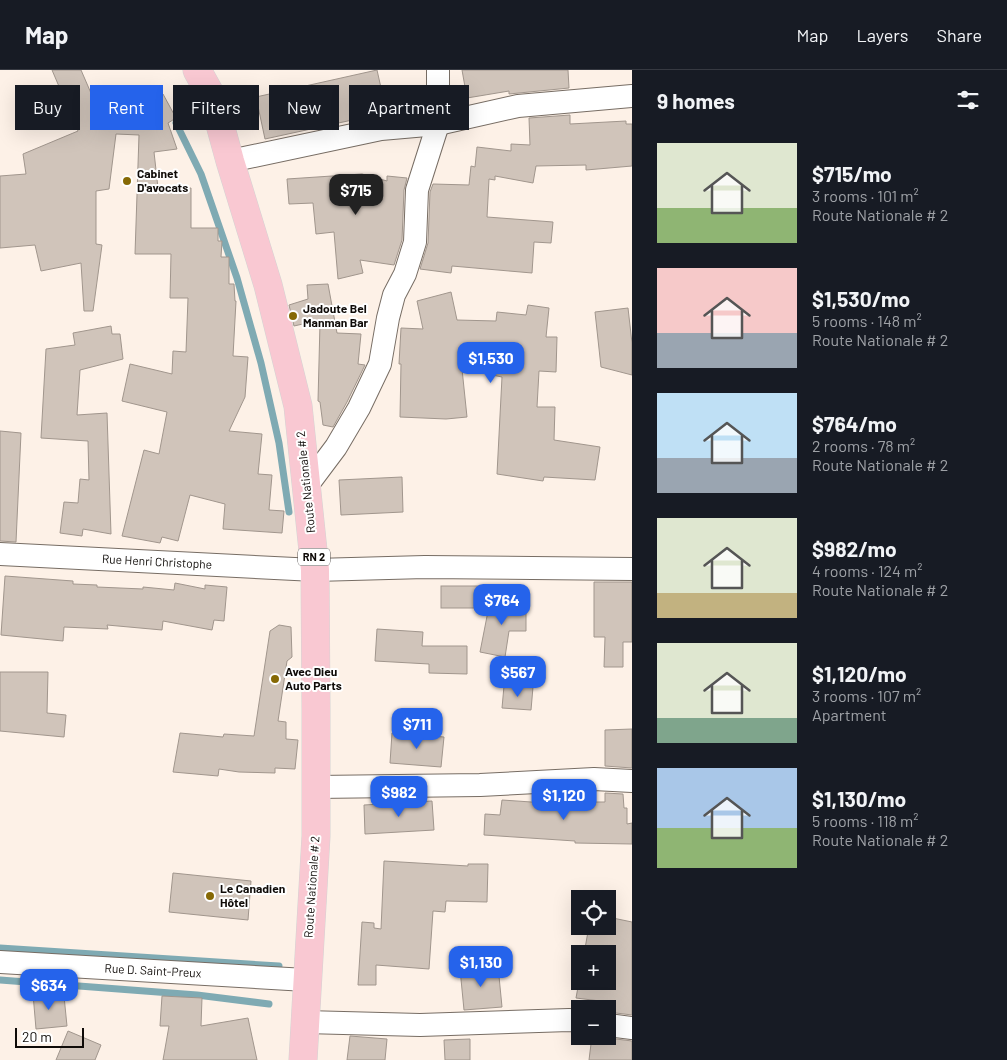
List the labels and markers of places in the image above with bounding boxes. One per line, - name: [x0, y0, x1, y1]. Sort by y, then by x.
- place label: Cabinet D'avocats: [137, 166, 188, 194]
- pin: $715: [326, 174, 386, 216]
- marker: Cabinet D'avocats: [121, 175, 133, 187]
- place label: Jadoute Bel Manman Bar: [303, 301, 369, 329]
- marker: Jadoute Bel Manman Bar: [287, 310, 299, 322]
- pin: $1,530: [450, 342, 532, 384]
- pin: $764: [472, 584, 532, 626]
- pin: $567: [488, 656, 548, 698]
- place label: Avec Dieu Auto Parts: [285, 664, 342, 692]
- marker: Avec Dieu Auto Parts: [269, 673, 281, 685]
- pin: $711: [387, 708, 447, 750]
- pin: $982: [369, 776, 429, 818]
- pin: $1,120: [523, 778, 605, 821]
- place label: Le Canadien Hôtel: [220, 881, 285, 909]
- marker: Le Canadien Hôtel: [204, 890, 216, 902]
- pin: $1,130: [440, 946, 522, 988]
- pin: $634: [19, 968, 79, 1011]

